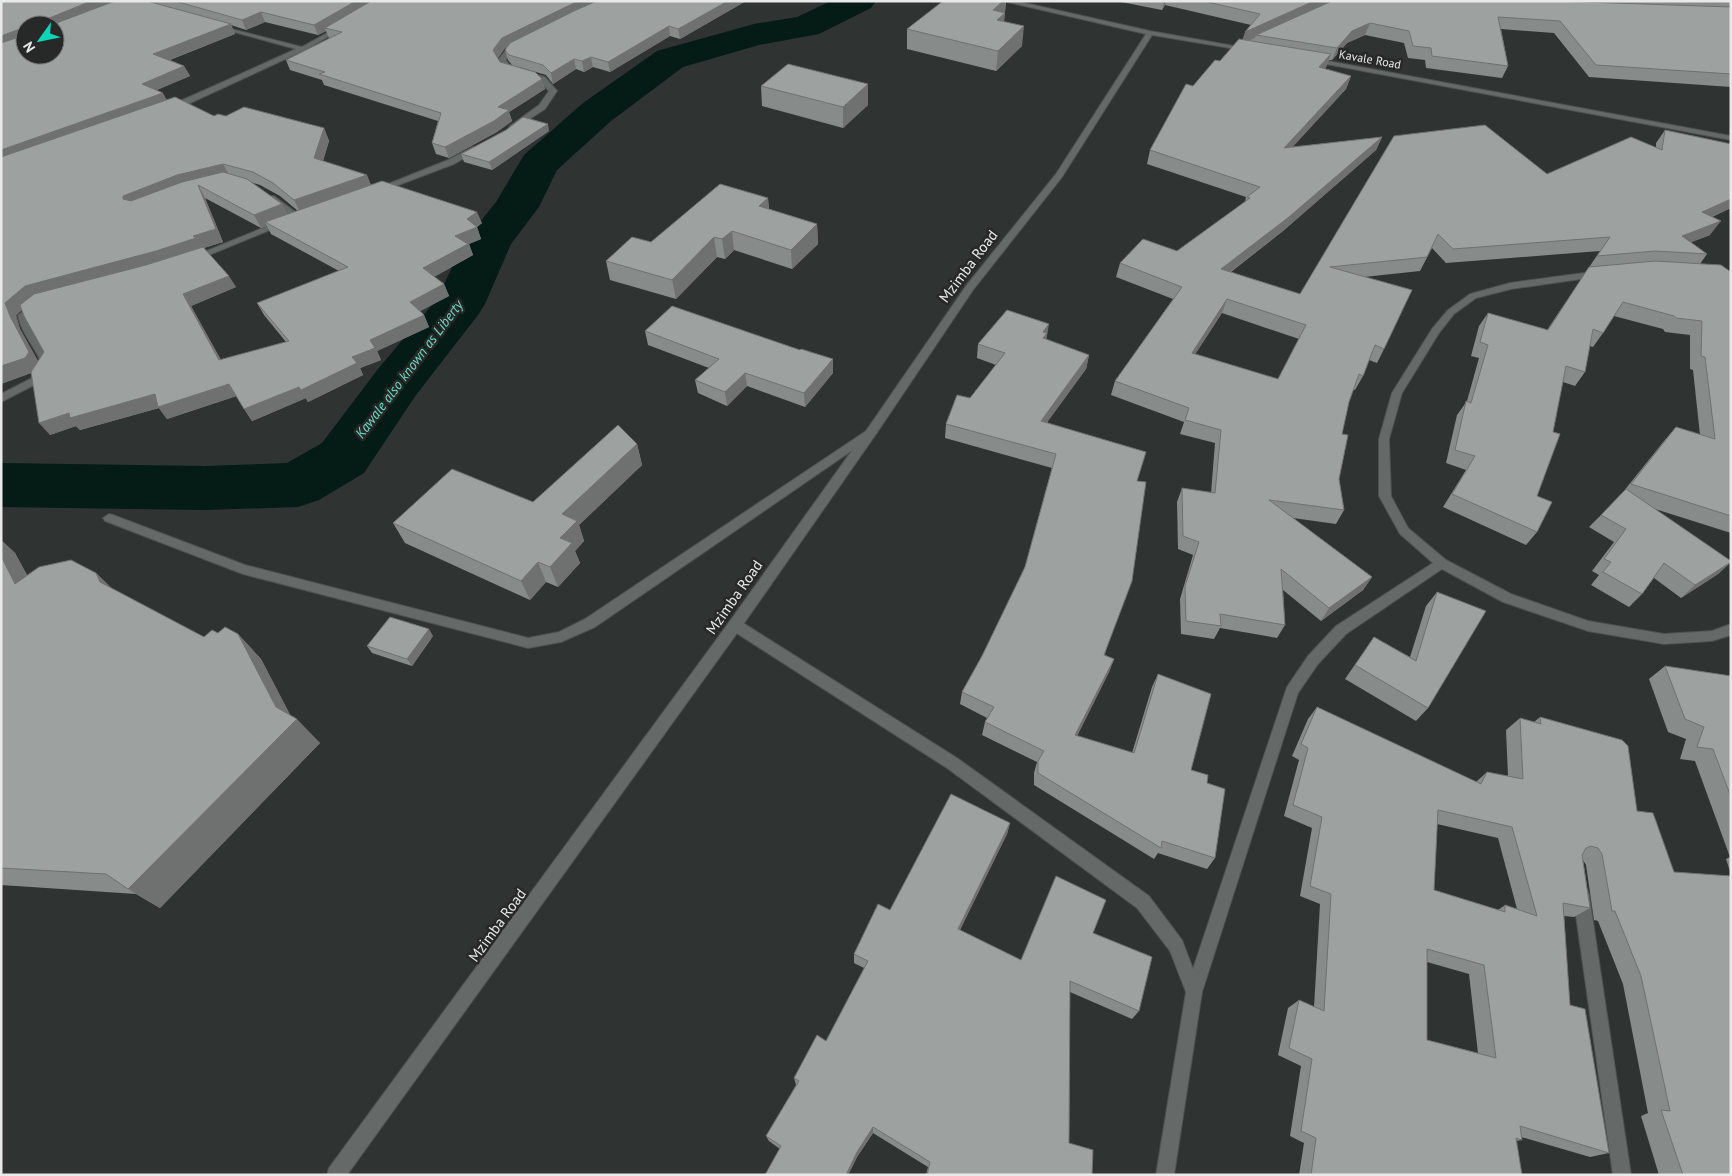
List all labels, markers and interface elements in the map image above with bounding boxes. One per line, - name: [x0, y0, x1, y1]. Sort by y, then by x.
- north arrow: [15, 15, 65, 65]
- text: N: [19, 38, 39, 56]
- street label: Kavale Road: [1338, 46, 1402, 72]
- street label: Mzimba Road: [935, 226, 1001, 306]
- water label: Kawale also known as Liberty: [351, 296, 467, 442]
- street label: Mzimba Road: [702, 556, 766, 638]
- street label: Mzimba Road: [464, 885, 530, 965]

